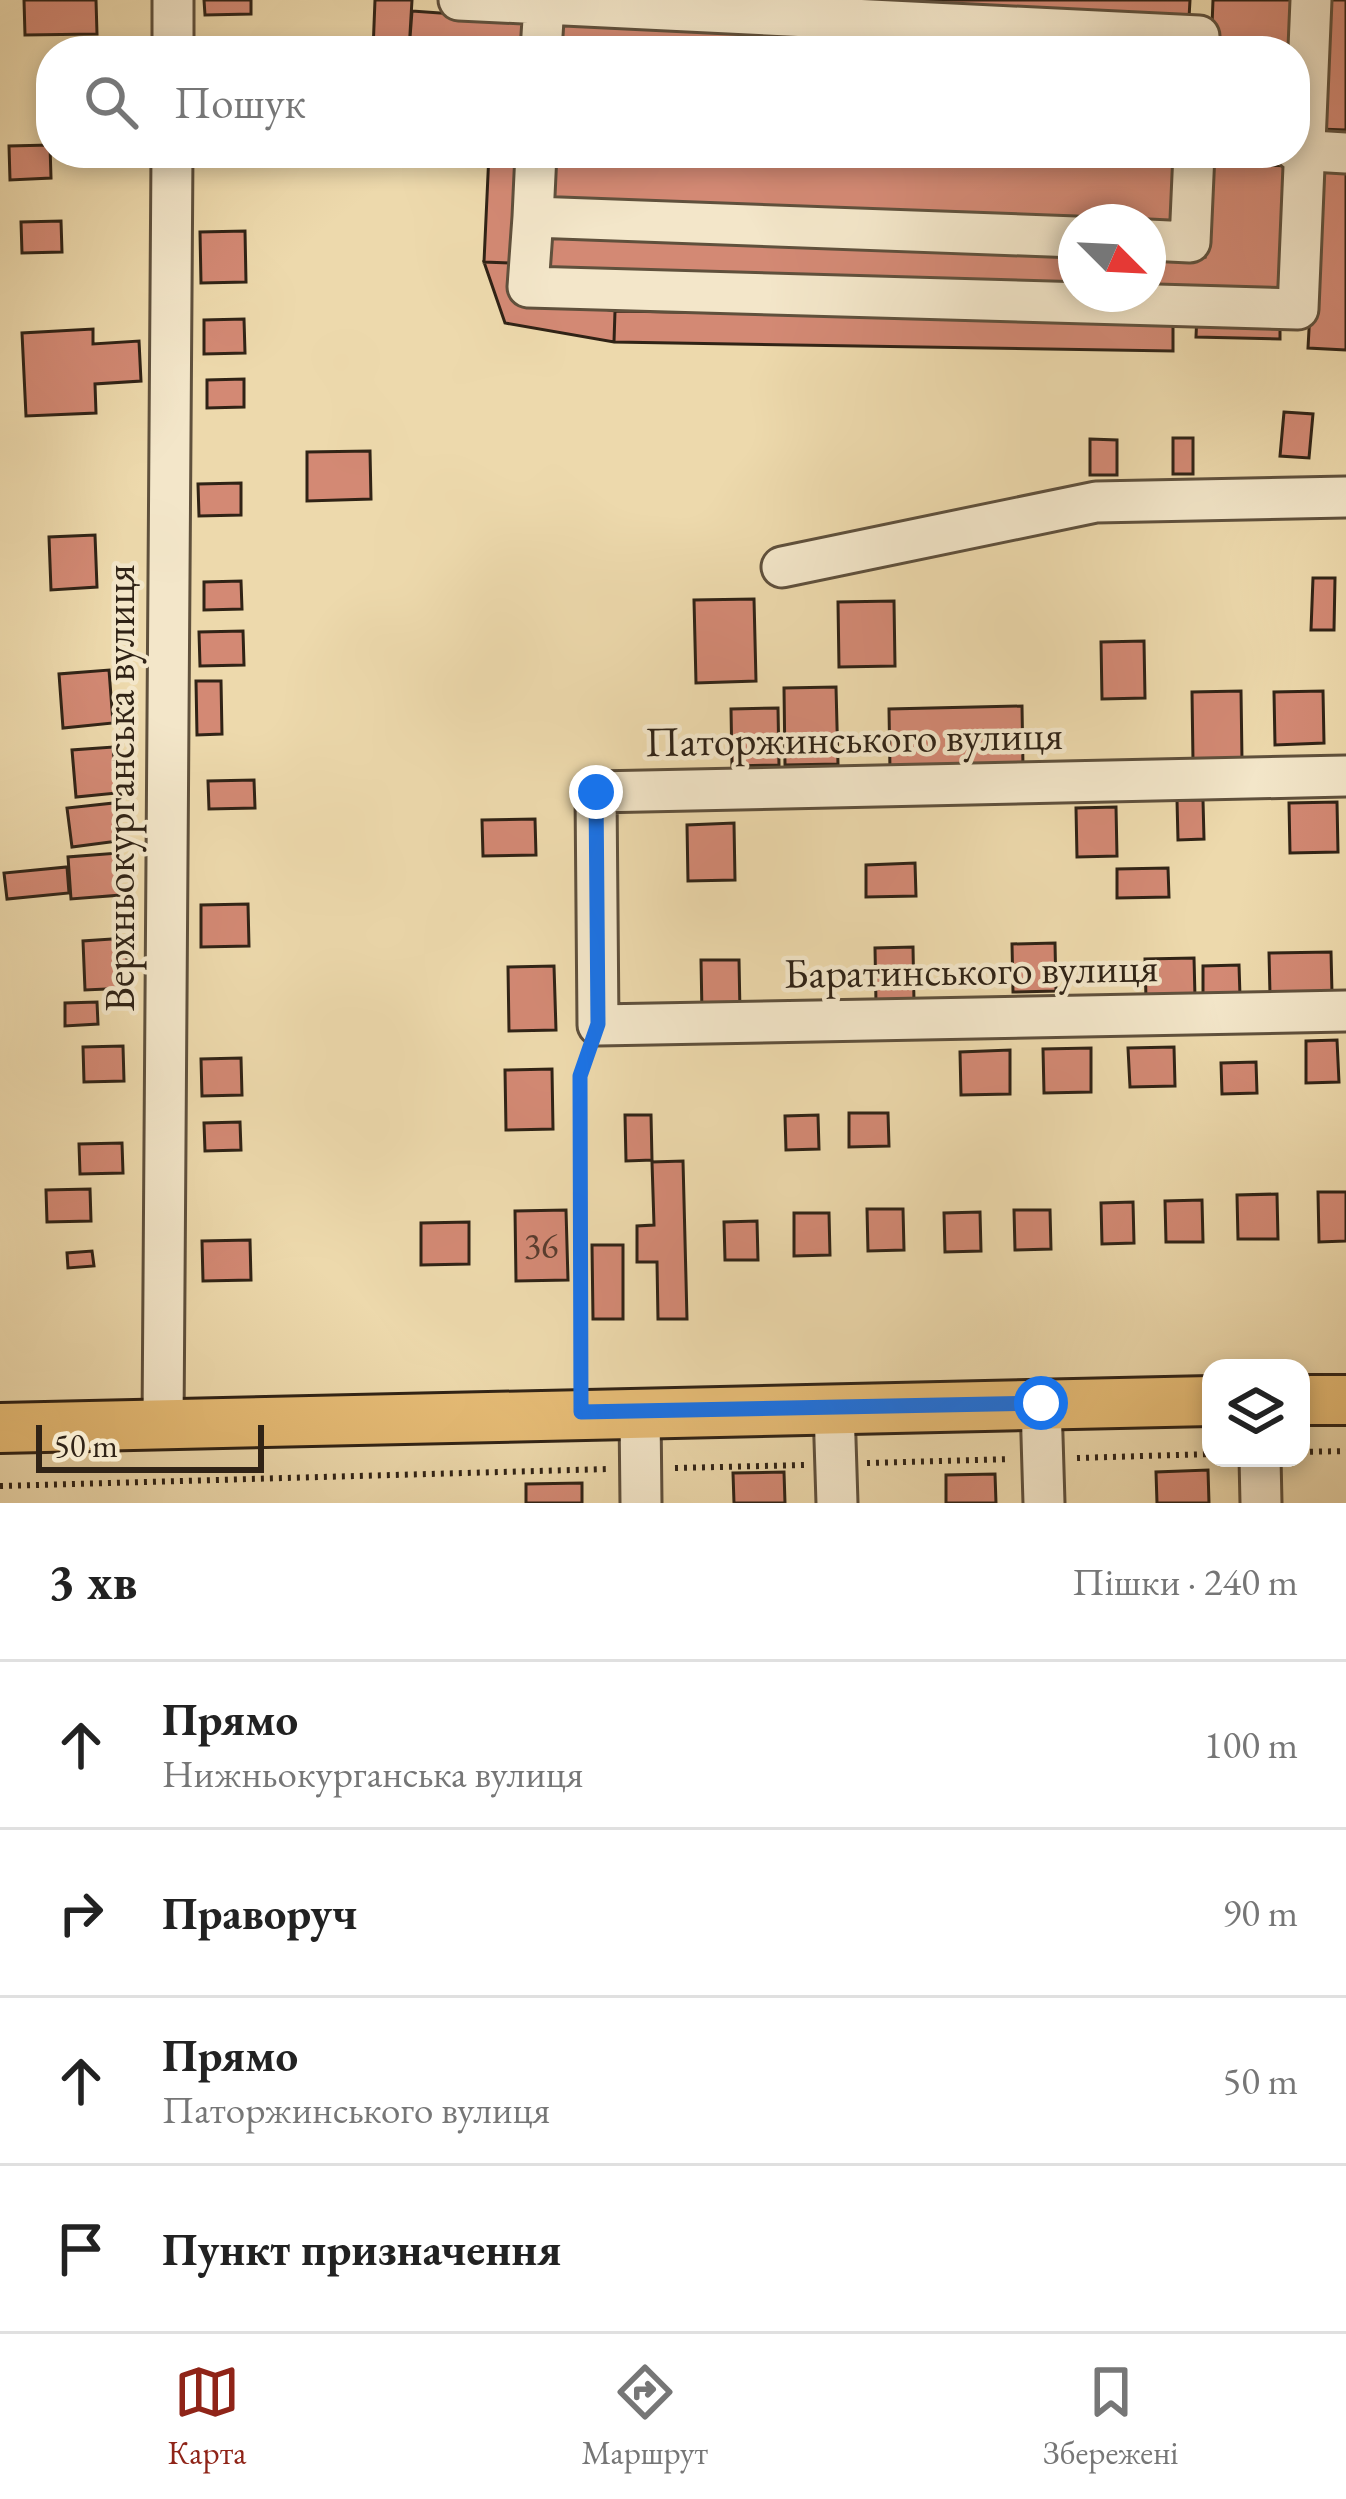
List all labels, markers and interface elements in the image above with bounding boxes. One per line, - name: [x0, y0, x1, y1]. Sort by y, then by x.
- search box: [36, 36, 1310, 168]
- icon: search: [78, 69, 144, 135]
- text: Пошук: [174, 73, 306, 131]
- north arrow: [1058, 204, 1166, 312]
- street label: Верхньокурганська вулиця: [92, 564, 147, 1012]
- street label: Паторжинського вулиця: [645, 707, 1063, 769]
- route end: [569, 765, 623, 819]
- street label: Баратинського вулиця: [783, 939, 1159, 1001]
- house number: 36: [524, 1222, 558, 1269]
- map controls: [1202, 1359, 1310, 1467]
- button: layers: [1202, 1359, 1310, 1467]
- route start: [1014, 1376, 1068, 1430]
- scale bar: [36, 1419, 264, 1472]
- text: 50 m: [54, 1424, 118, 1467]
- text: 3 хв: [48, 1548, 137, 1614]
- text: Пішки · 240 m: [1072, 1556, 1298, 1607]
- text: Прямо: [162, 1690, 298, 1748]
- icon: ahead: [48, 1712, 114, 1778]
- text: 100 m: [1204, 1719, 1298, 1770]
- text: Нижньокурганська вулиця: [162, 1748, 583, 1799]
- icon: right: [48, 1880, 114, 1946]
- text: Праворуч: [162, 1884, 357, 1942]
- text: 90 m: [1222, 1887, 1298, 1938]
- text: Прямо: [162, 2026, 298, 2084]
- icon: ahead: [48, 2048, 114, 2114]
- text: 50 m: [1222, 2055, 1298, 2106]
- text: Паторжинського вулиця: [162, 2084, 550, 2135]
- icon: arrive: [48, 2216, 114, 2282]
- text: Пункт призначення: [162, 2220, 561, 2278]
- tab: Карта: [168, 2359, 246, 2474]
- tab: Маршрут: [581, 2359, 708, 2474]
- tab: Збережені: [1043, 2359, 1178, 2474]

